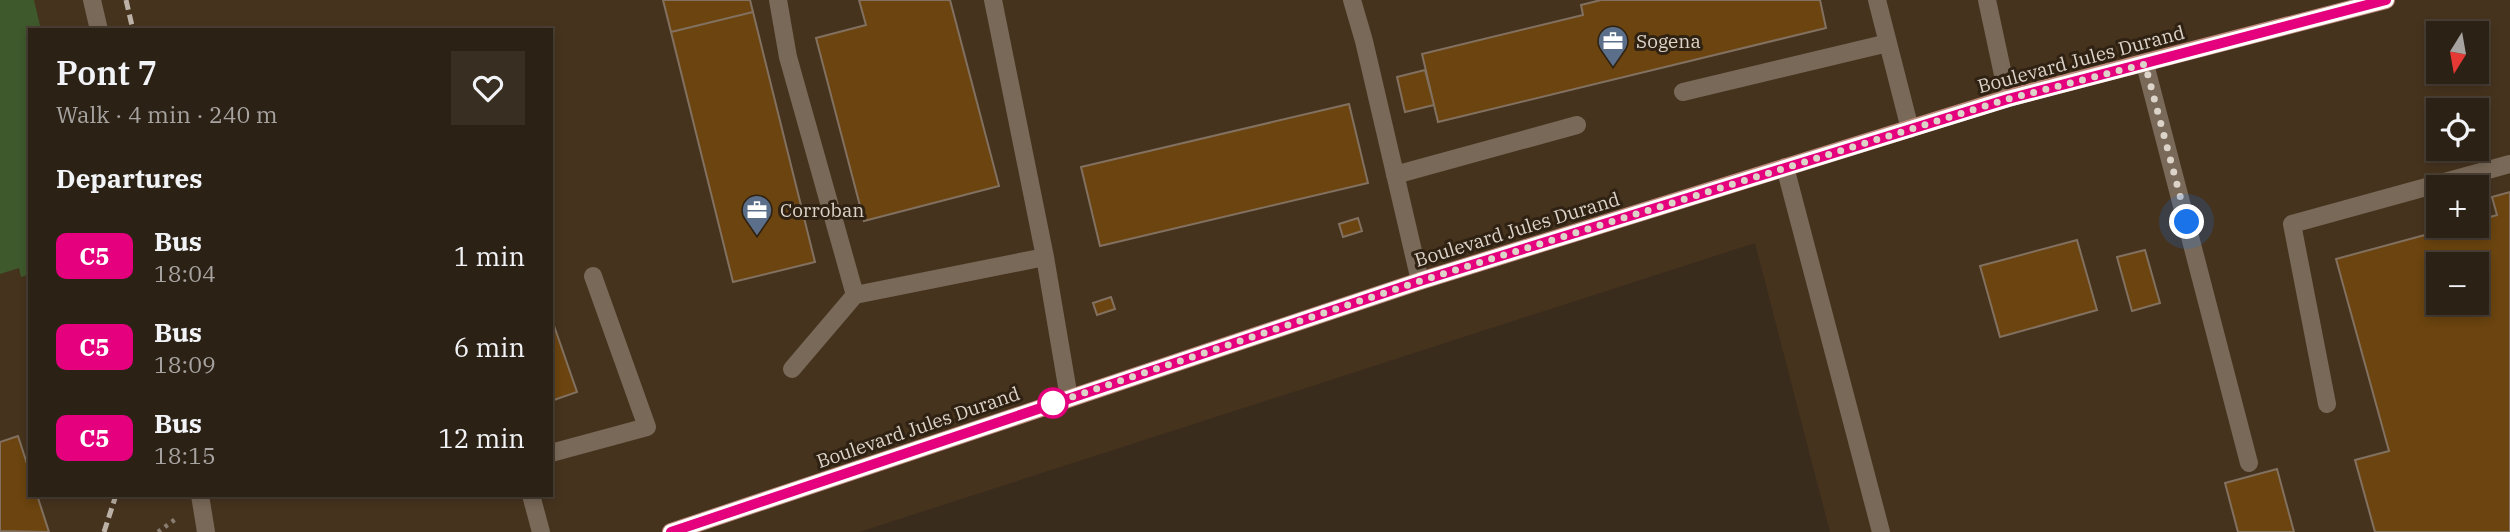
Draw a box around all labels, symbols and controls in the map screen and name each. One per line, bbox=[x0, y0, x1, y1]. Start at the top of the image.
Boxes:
street label: Boulevard Jules Durand bbox=[1975, 20, 2187, 98]
north arrow bbox=[2426, 21, 2488, 84]
map controls bbox=[2426, 21, 2489, 315]
office icon: Sogena bbox=[1596, 24, 1630, 68]
place label: Sogena bbox=[1636, 29, 1701, 53]
text: Pont 7 bbox=[56, 51, 157, 94]
button: heart bbox=[451, 51, 525, 125]
button: locate bbox=[2426, 98, 2489, 161]
text: Walk · 4 min · 240 m bbox=[56, 99, 278, 129]
text: Departures bbox=[56, 161, 202, 195]
button: + bbox=[2426, 175, 2489, 238]
street label: Boulevard Jules Durand bbox=[1411, 186, 1623, 272]
office icon: Corroban bbox=[740, 193, 774, 237]
place label: Corroban bbox=[780, 198, 864, 222]
your location bbox=[2169, 204, 2204, 239]
text: Bus bbox=[154, 224, 202, 258]
text: 1 min bbox=[454, 239, 525, 273]
text: C5 bbox=[79, 240, 110, 272]
button: − bbox=[2426, 252, 2489, 315]
text: 18:04 bbox=[154, 258, 216, 288]
text: Bus bbox=[154, 315, 202, 349]
text: 6 min bbox=[454, 330, 525, 364]
text: C5 bbox=[79, 331, 110, 363]
text: 18:09 bbox=[154, 349, 216, 379]
street label: Boulevard Jules Durand bbox=[813, 381, 1023, 473]
unlabelled marker bbox=[1038, 388, 1068, 418]
text: Bus bbox=[154, 406, 202, 440]
text: 12 min bbox=[438, 421, 525, 455]
text: C5 bbox=[79, 422, 110, 454]
text: 18:15 bbox=[154, 440, 216, 470]

